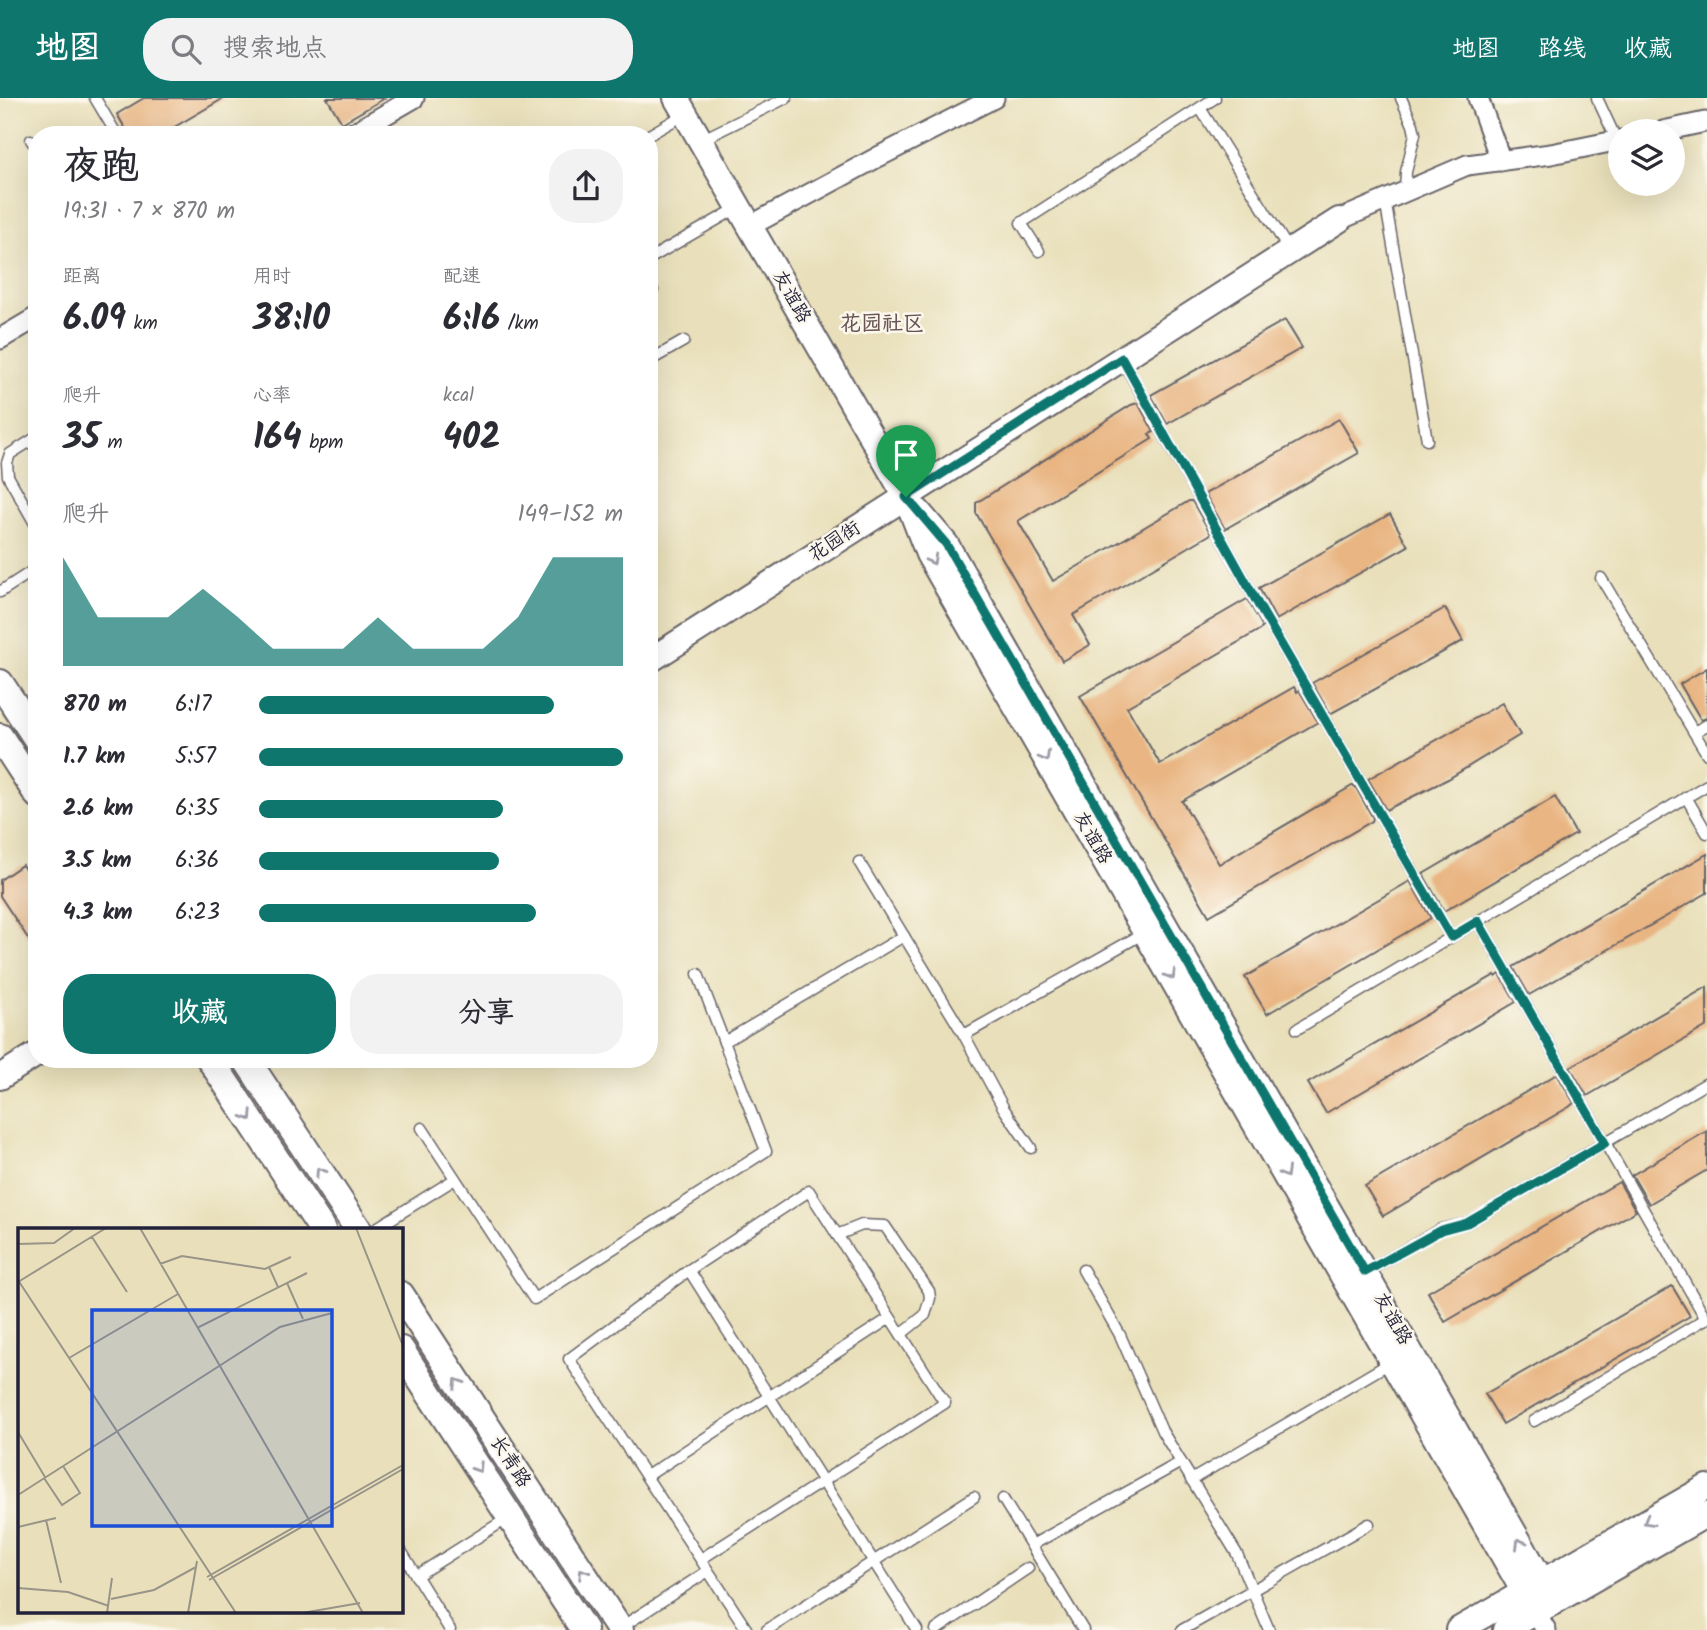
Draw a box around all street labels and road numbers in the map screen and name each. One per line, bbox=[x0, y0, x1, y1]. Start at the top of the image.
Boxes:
street label: 友谊路 bbox=[764, 265, 818, 329]
street label: 花园街 bbox=[803, 514, 867, 570]
street label: 友谊路 bbox=[1065, 806, 1119, 870]
street label: 友谊路 bbox=[1365, 1287, 1419, 1351]
street label: 长青路 bbox=[482, 1430, 538, 1494]

